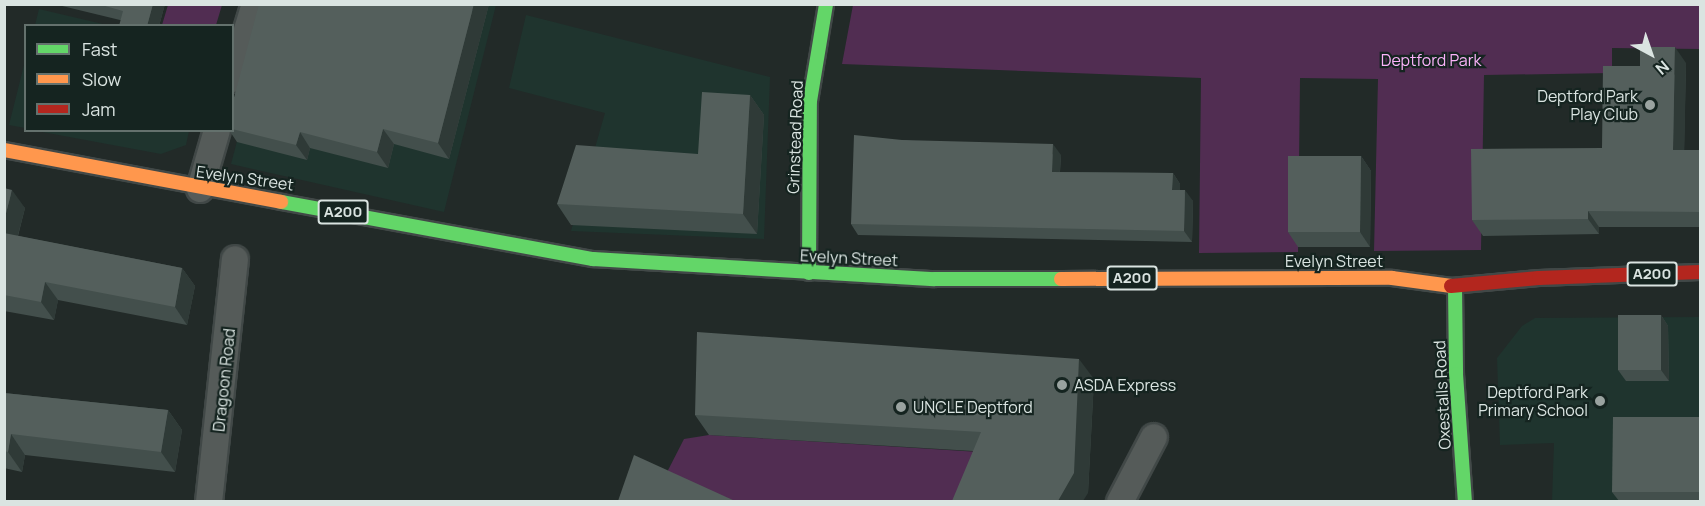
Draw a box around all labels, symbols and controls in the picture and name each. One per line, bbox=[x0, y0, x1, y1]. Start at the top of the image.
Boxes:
legend bbox=[24, 24, 234, 132]
north arrow bbox=[1621, 24, 1681, 84]
text: Fast bbox=[82, 37, 117, 61]
park label: Deptford Park bbox=[1381, 50, 1481, 70]
text: N bbox=[1651, 56, 1674, 80]
text: Slow bbox=[82, 67, 121, 91]
street label: Grinstead Road bbox=[783, 80, 807, 194]
place label: Deptford Park Play Club bbox=[1537, 86, 1638, 124]
text: Jam bbox=[82, 97, 116, 121]
marker: Deptford Park Play Club bbox=[1643, 98, 1657, 112]
street label: Evelyn Street bbox=[195, 162, 295, 194]
road number: A200 bbox=[318, 200, 368, 224]
street label: Evelyn Street bbox=[799, 246, 899, 270]
street label: Evelyn Street bbox=[1285, 251, 1383, 271]
road number: A200 bbox=[1626, 262, 1678, 286]
road number: A200 bbox=[1106, 266, 1158, 290]
street label: Dragoon Road bbox=[209, 327, 239, 433]
street label: Oxestalls Road bbox=[1430, 340, 1454, 450]
place label: ASDA Express bbox=[1074, 375, 1176, 395]
marker: ASDA Express bbox=[1055, 378, 1069, 392]
place label: Deptford Park Primary School bbox=[1478, 382, 1588, 420]
marker: Deptford Park Primary School bbox=[1593, 394, 1607, 408]
place label: UNCLE Deptford bbox=[913, 397, 1033, 417]
marker: UNCLE Deptford bbox=[894, 400, 908, 414]

